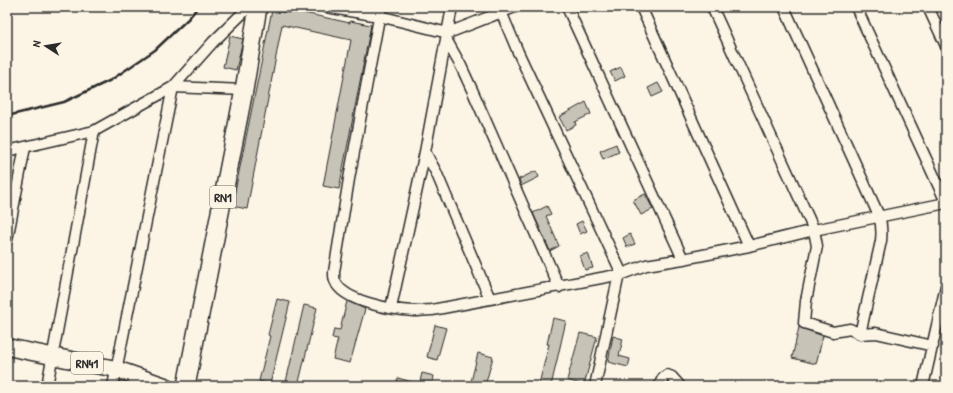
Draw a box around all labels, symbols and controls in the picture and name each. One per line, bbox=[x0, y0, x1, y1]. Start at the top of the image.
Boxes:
north arrow bbox=[26, 26, 66, 66]
text: N bbox=[29, 39, 44, 48]
road number: RN1 bbox=[210, 186, 236, 208]
road number: RN41 bbox=[71, 352, 103, 374]

